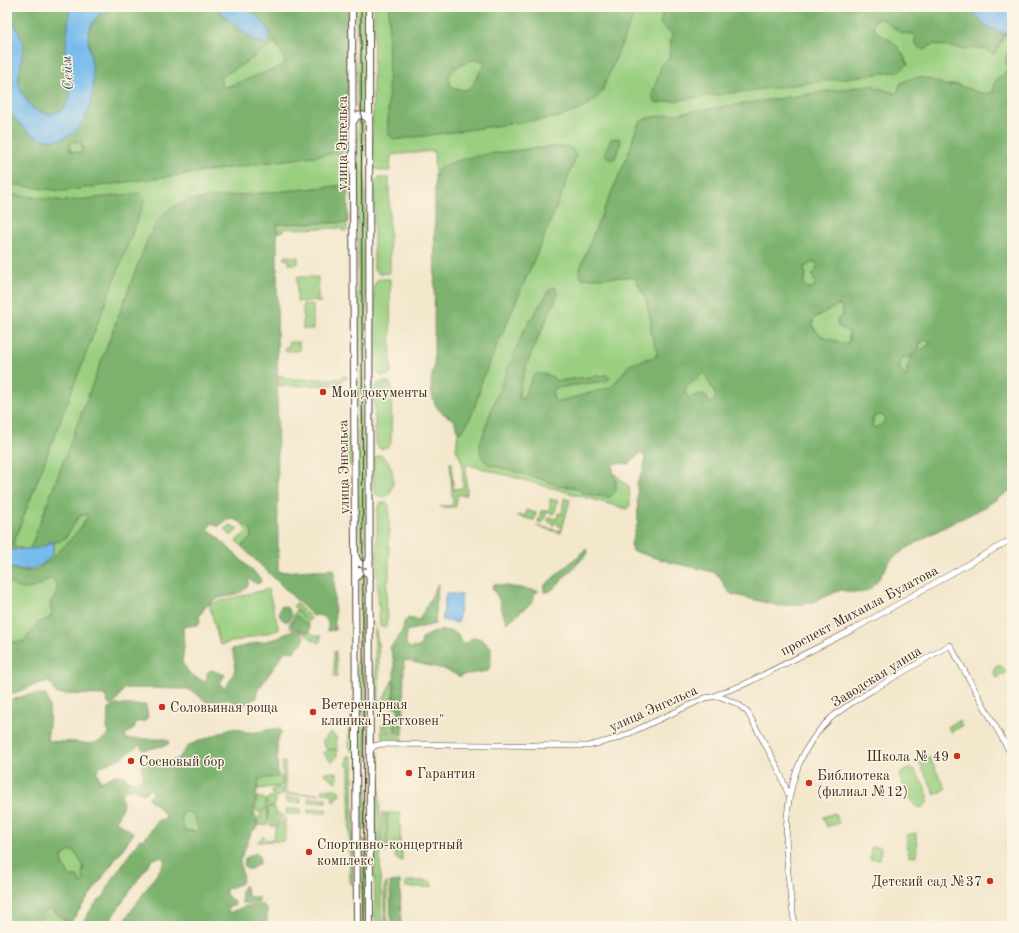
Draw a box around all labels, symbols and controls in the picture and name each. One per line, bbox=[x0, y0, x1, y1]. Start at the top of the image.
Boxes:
water label: Сейм bbox=[60, 55, 77, 91]
street label: улица Энгельса bbox=[336, 96, 350, 190]
place label: Мои документы bbox=[331, 386, 427, 400]
marker: Мои документы bbox=[318, 387, 328, 397]
street label: улица Энгельса bbox=[336, 419, 352, 514]
street label: проспект Михаила Булатова bbox=[778, 563, 941, 658]
street label: Заводская улица bbox=[829, 644, 924, 710]
street label: улица Энгельса bbox=[607, 683, 700, 735]
place label: Ветеренарная клиника "Бетховен" bbox=[321, 698, 444, 728]
place label: Соловьиная роща bbox=[170, 701, 278, 715]
marker: Соловьиная роща bbox=[157, 702, 167, 712]
marker: Ветеренарная клиника "Бетховен" bbox=[308, 707, 318, 717]
place label: Школа № 49 bbox=[867, 750, 949, 764]
marker: Школа № 49 bbox=[952, 751, 962, 761]
place label: Сосновый бор bbox=[139, 755, 225, 769]
marker: Сосновый бор bbox=[126, 756, 136, 766]
place label: Гарантия bbox=[417, 767, 476, 781]
marker: Гарантия bbox=[404, 768, 414, 778]
place label: Библиотека (филиал №12) bbox=[817, 769, 908, 800]
marker: Библиотека (филиал №12) bbox=[804, 778, 814, 788]
place label: Спортивно-концертный комплекс bbox=[317, 838, 463, 868]
marker: Спортивно-концертный комплекс bbox=[304, 847, 314, 857]
place label: Детский сад №37 bbox=[871, 875, 982, 889]
marker: Детский сад №37 bbox=[985, 876, 995, 886]

